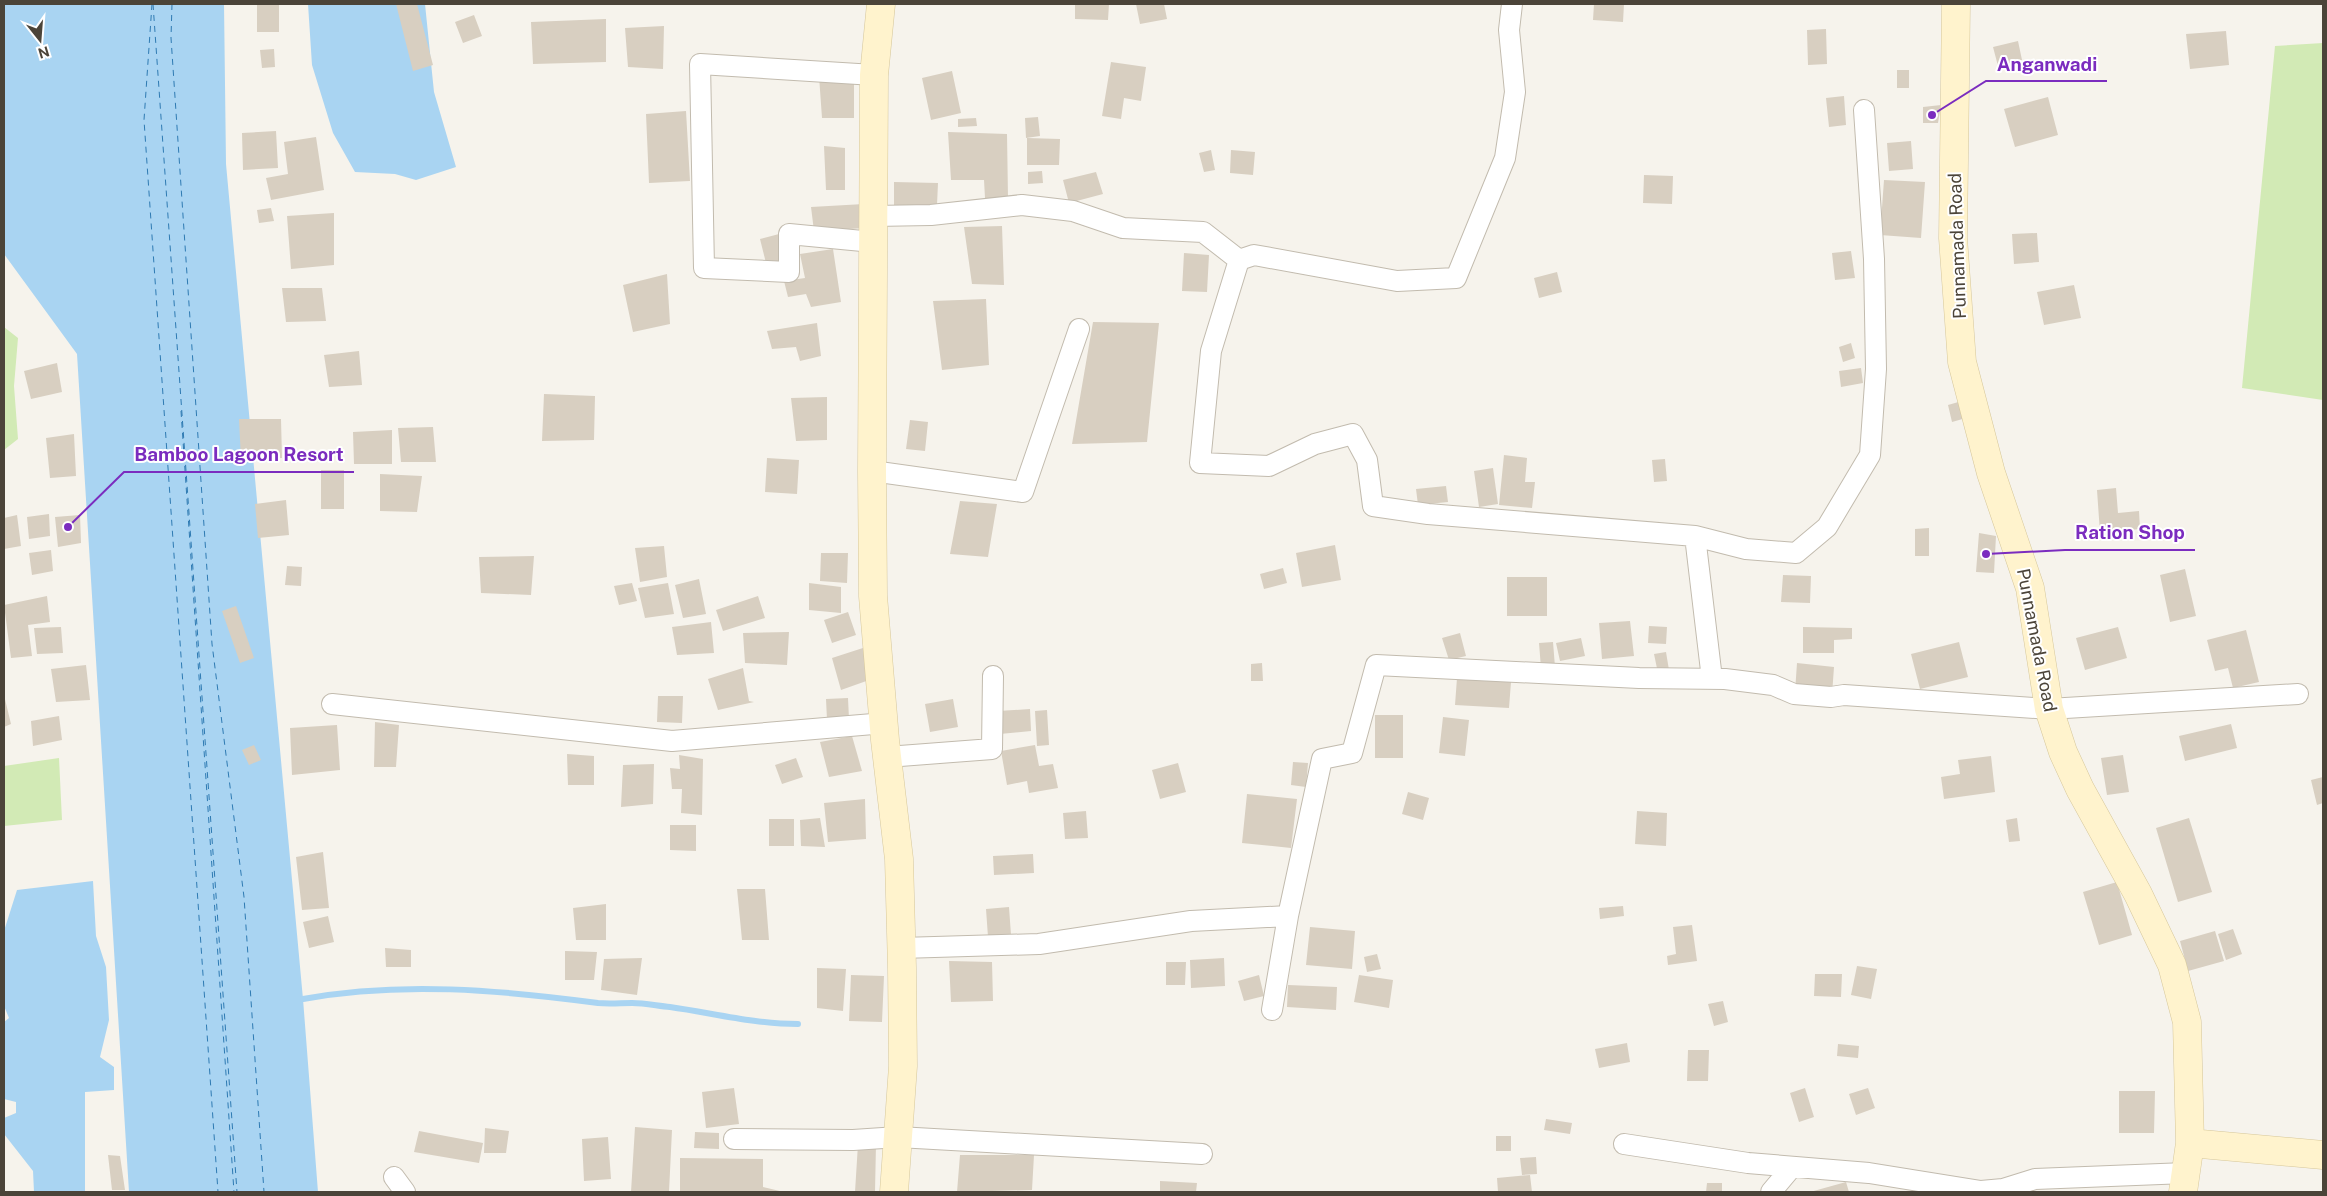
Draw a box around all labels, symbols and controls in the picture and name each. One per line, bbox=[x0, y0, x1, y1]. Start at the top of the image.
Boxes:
north arrow bbox=[15, 15, 65, 65]
text: N bbox=[36, 43, 51, 62]
callout: Anganwadi bbox=[1986, 47, 2107, 81]
text: Anganwadi bbox=[1997, 53, 2097, 75]
street label: Punnamada Road bbox=[1944, 173, 1970, 319]
callout: Bamboo Lagoon Resort bbox=[124, 438, 354, 472]
text: Bamboo Lagoon Resort bbox=[134, 443, 344, 465]
callout: Ration Shop bbox=[2065, 516, 2195, 550]
text: Ration Shop bbox=[2075, 521, 2185, 543]
street label: Punnamada Road bbox=[2013, 566, 2061, 714]

